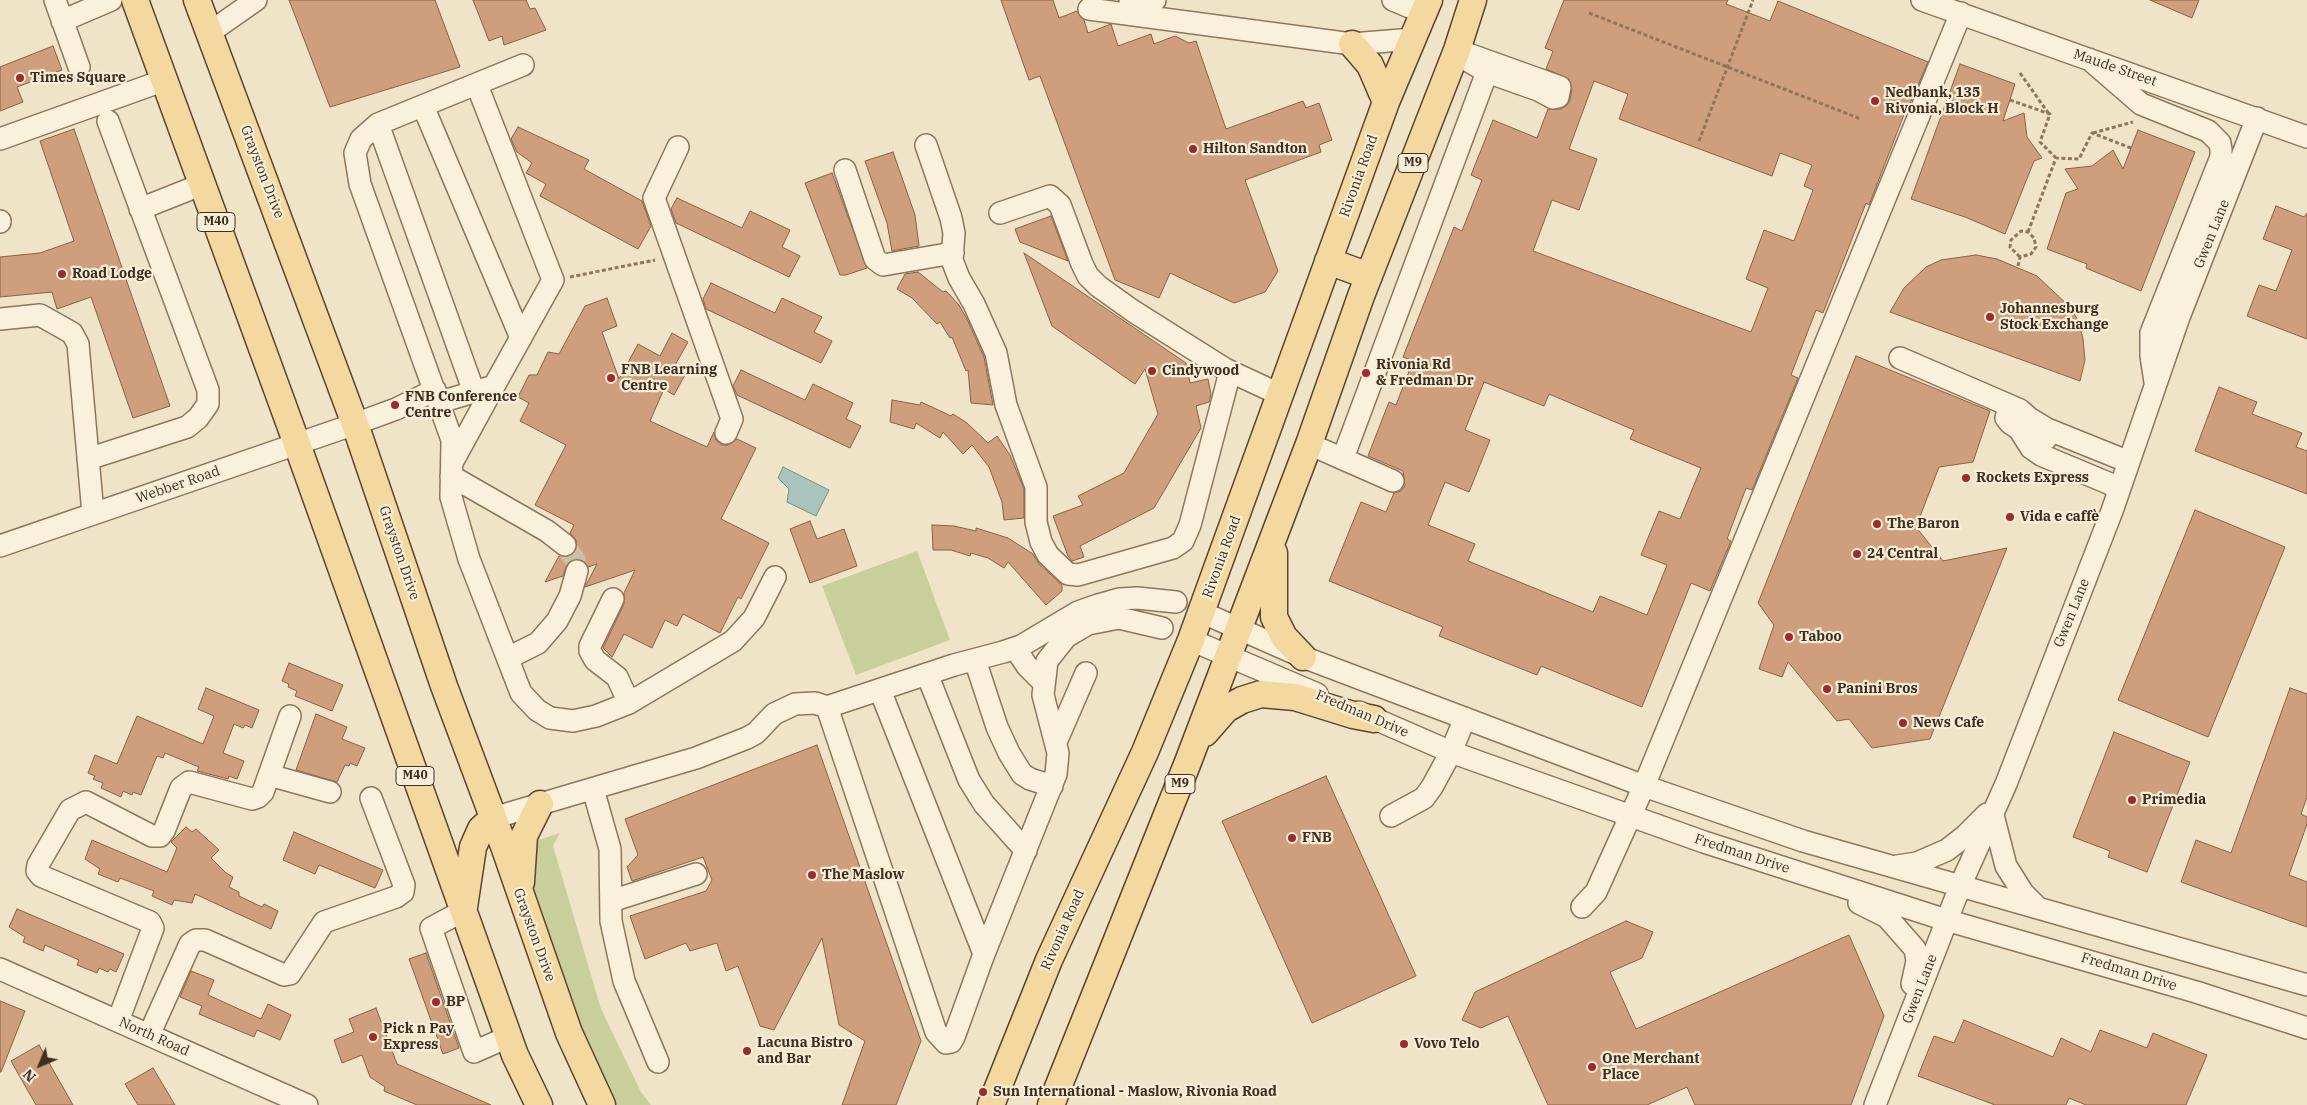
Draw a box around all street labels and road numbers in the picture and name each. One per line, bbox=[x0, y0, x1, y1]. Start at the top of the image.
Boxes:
street label: Maude Street bbox=[2071, 46, 2159, 90]
street label: Grayston Drive bbox=[237, 123, 287, 221]
street label: Rivonia Road bbox=[1336, 132, 1382, 220]
road number: M9 bbox=[1398, 154, 1428, 172]
street label: Gwen Lane bbox=[2191, 197, 2233, 271]
road number: M40 bbox=[197, 212, 235, 232]
street label: Webber Road bbox=[134, 463, 222, 507]
street label: Grayston Drive bbox=[375, 504, 423, 602]
street label: Rivonia Road bbox=[1199, 513, 1245, 601]
street label: Gwen Lane bbox=[2051, 576, 2093, 650]
street label: Fredman Drive bbox=[1313, 687, 1411, 741]
road number: M40 bbox=[396, 766, 434, 786]
road number: M9 bbox=[1165, 774, 1195, 794]
street label: Fredman Drive bbox=[1692, 831, 1792, 877]
street label: Grayston Drive bbox=[509, 886, 559, 984]
street label: Rivonia Road bbox=[1038, 887, 1088, 973]
street label: Fredman Drive bbox=[2079, 949, 2179, 995]
street label: Gwen Lane bbox=[1899, 952, 1941, 1026]
street label: North Road bbox=[116, 1014, 192, 1060]

